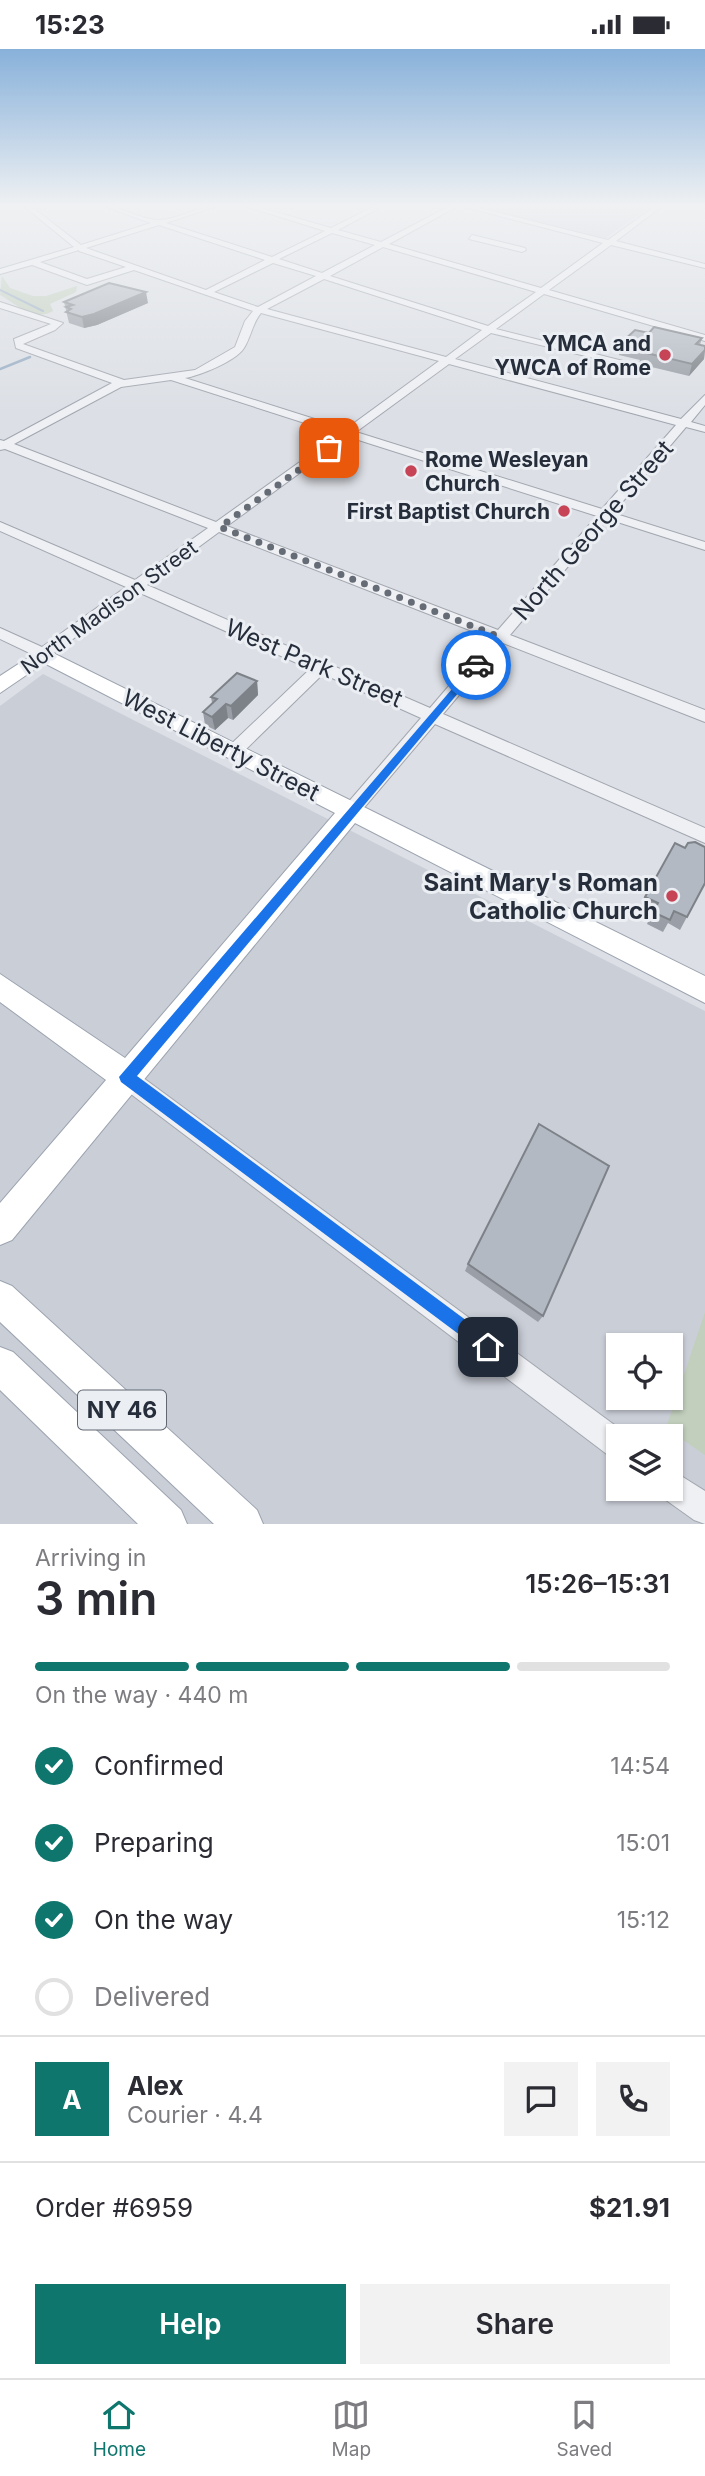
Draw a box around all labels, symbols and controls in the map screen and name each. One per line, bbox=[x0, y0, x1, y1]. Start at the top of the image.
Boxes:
text: 15:23 bbox=[35, 9, 105, 40]
place label: YMCA and YWCA of Rome bbox=[494, 331, 651, 380]
marker: YMCA and YWCA of Rome bbox=[657, 347, 673, 363]
pin bbox=[299, 418, 359, 478]
icon: bag bbox=[310, 429, 348, 467]
street label: North George Street bbox=[507, 434, 679, 626]
place label: Rome Wesleyan Church bbox=[425, 447, 589, 496]
marker: Rome Wesleyan Church bbox=[403, 463, 419, 479]
place label: First Baptist Church bbox=[347, 499, 550, 524]
marker: First Baptist Church bbox=[556, 503, 572, 519]
street label: North Madison Street bbox=[16, 535, 202, 679]
street label: West Park Street bbox=[221, 613, 407, 713]
courier bbox=[441, 630, 511, 700]
icon: car bbox=[457, 646, 495, 684]
street label: West Liberty Street bbox=[118, 683, 325, 807]
place label: Saint Mary's Roman Catholic Church bbox=[424, 868, 658, 925]
marker: Saint Mary's Roman Catholic Church bbox=[664, 888, 680, 904]
pin bbox=[458, 1317, 518, 1377]
icon: home bbox=[469, 1328, 507, 1366]
map controls bbox=[606, 1333, 683, 1501]
button: locate bbox=[606, 1333, 683, 1410]
road number: NY 46 bbox=[78, 1391, 166, 1429]
button: layers bbox=[606, 1424, 683, 1501]
text: Arriving in bbox=[35, 1544, 146, 1572]
text: 15:26–15:31 bbox=[525, 1568, 670, 1599]
text: 3 min bbox=[35, 1570, 157, 1626]
text: On the way · 440 m bbox=[35, 1681, 248, 1709]
icon: check bbox=[35, 1747, 73, 1785]
text: Confirmed bbox=[94, 1750, 224, 1781]
text: 14:54 bbox=[610, 1752, 670, 1780]
icon: check bbox=[35, 1824, 73, 1862]
text: Preparing bbox=[94, 1827, 214, 1858]
text: 15:01 bbox=[616, 1829, 670, 1857]
icon: check bbox=[35, 1901, 73, 1939]
text: On the way bbox=[94, 1904, 233, 1935]
text: 15:12 bbox=[617, 1906, 670, 1934]
text: Delivered bbox=[94, 1981, 210, 2012]
button: chat bbox=[504, 2062, 578, 2136]
button: phone bbox=[596, 2062, 670, 2136]
text: Alex bbox=[127, 2070, 184, 2101]
text: A bbox=[62, 2084, 82, 2115]
text: Courier · 4.4 bbox=[127, 2101, 263, 2129]
text: Order #6959 bbox=[35, 2192, 193, 2223]
text: $21.91 bbox=[589, 2192, 670, 2223]
button: Help bbox=[35, 2284, 346, 2364]
button: Share bbox=[360, 2284, 670, 2364]
tab: Home bbox=[93, 2396, 146, 2461]
tab: Map bbox=[332, 2396, 371, 2461]
tab: Saved bbox=[557, 2396, 612, 2461]

